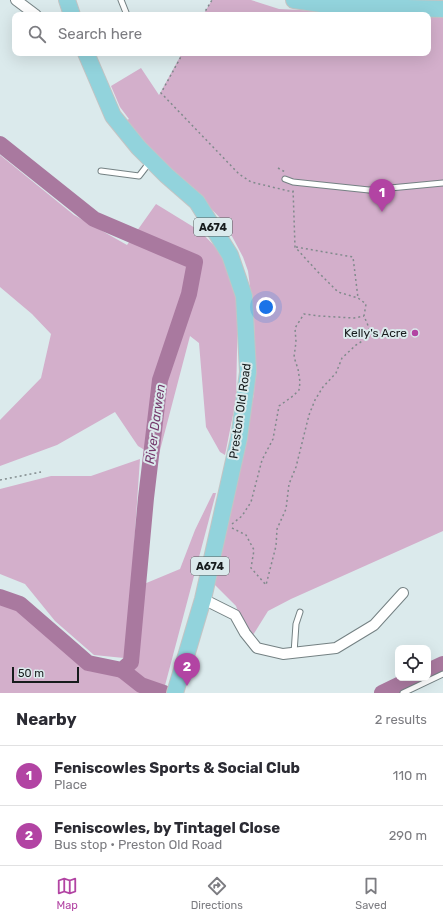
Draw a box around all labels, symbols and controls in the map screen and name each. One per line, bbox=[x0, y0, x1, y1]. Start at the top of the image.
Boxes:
search box bbox=[12, 12, 431, 56]
icon: search bbox=[26, 23, 48, 45]
text: Search here bbox=[58, 25, 142, 43]
pin: 1 bbox=[369, 179, 395, 212]
road number: A674 bbox=[194, 218, 232, 236]
your location bbox=[256, 297, 276, 317]
place label: Kelly's Acre bbox=[344, 326, 407, 340]
marker: Kelly's Acre bbox=[410, 328, 420, 338]
street label: Preston Old Road bbox=[226, 362, 254, 460]
water label: River Darwen bbox=[142, 383, 168, 465]
road number: A674 bbox=[191, 557, 229, 575]
map controls bbox=[395, 645, 431, 681]
button: locate bbox=[395, 645, 431, 681]
pin: 2 bbox=[174, 653, 200, 686]
scale bar bbox=[12, 665, 79, 684]
text: 50 m bbox=[18, 667, 44, 680]
text: Nearby bbox=[16, 709, 77, 729]
text: 2 results bbox=[375, 712, 427, 727]
text: Feniscowles Sports & Social Club bbox=[54, 759, 300, 777]
text: 1 bbox=[26, 768, 32, 783]
text: 110 m bbox=[393, 768, 427, 783]
text: Place bbox=[54, 777, 87, 792]
text: Feniscowles, by Tintagel Close bbox=[54, 819, 280, 837]
text: 2 bbox=[25, 828, 33, 843]
text: 290 m bbox=[389, 828, 427, 843]
text: Bus stop · Preston Old Road bbox=[54, 837, 222, 852]
tab: Map bbox=[56, 875, 78, 912]
tab: Directions bbox=[191, 875, 243, 912]
tab: Saved bbox=[355, 875, 387, 912]

